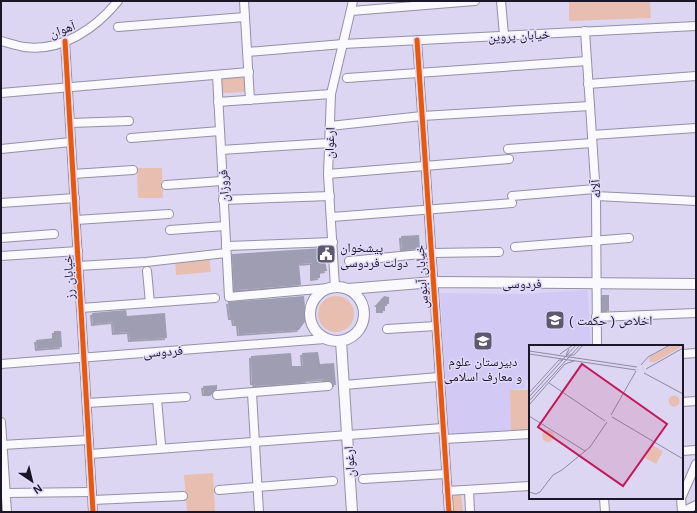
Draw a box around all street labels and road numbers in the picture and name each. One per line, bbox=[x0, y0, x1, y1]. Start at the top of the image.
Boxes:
street label: آهوان bbox=[47, 18, 78, 42]
street label: خیابان پروین bbox=[488, 26, 551, 46]
street label: ارغوان bbox=[321, 127, 339, 159]
street label: فروزان bbox=[215, 169, 233, 203]
street label: آلاله bbox=[587, 179, 603, 199]
street label: خیابان آبنوس bbox=[412, 244, 432, 309]
street label: خیابان رز bbox=[60, 254, 78, 301]
street label: فردوسی bbox=[502, 276, 542, 292]
street label: فردوسی bbox=[143, 343, 183, 361]
street label: ارغوان bbox=[341, 446, 359, 478]

